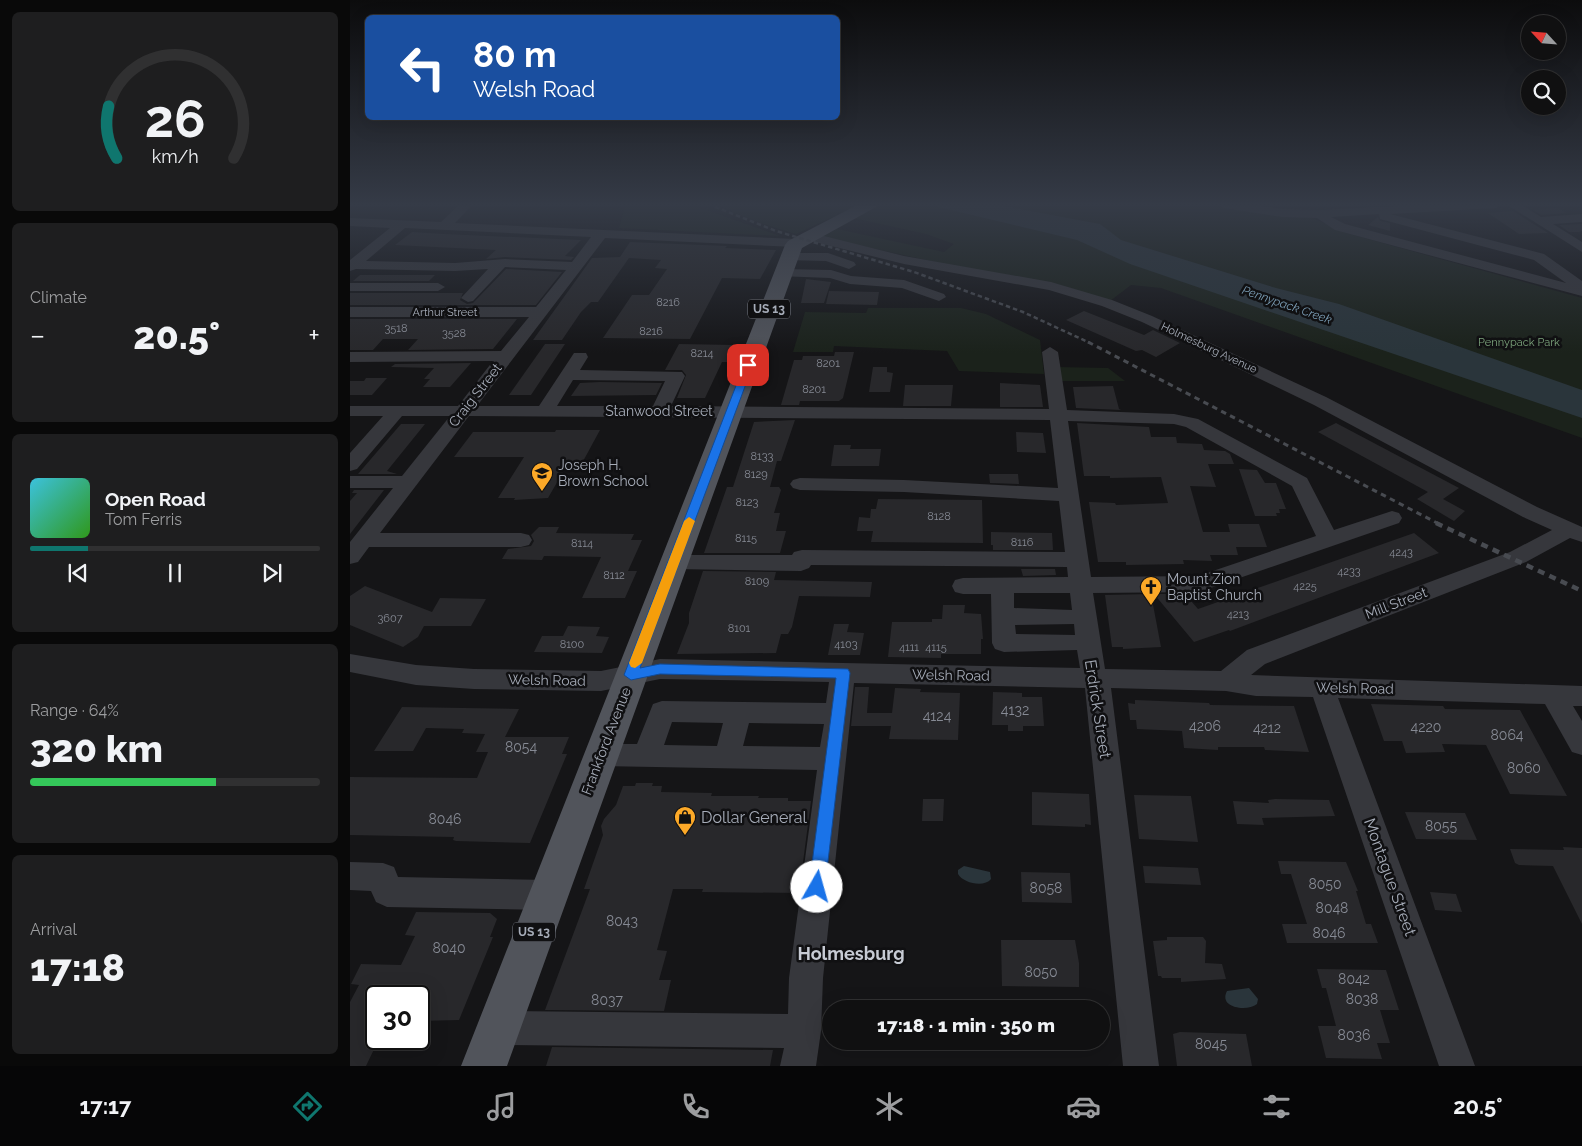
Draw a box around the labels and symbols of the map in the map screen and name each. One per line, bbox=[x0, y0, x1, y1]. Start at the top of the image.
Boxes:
north arrow bbox=[1521, 15, 1566, 60]
water label: Pennypack Creek bbox=[1240, 283, 1334, 327]
house number: 8216 bbox=[656, 296, 680, 309]
road number: US 13 bbox=[748, 300, 790, 318]
street label: Arthur Street bbox=[413, 306, 478, 319]
street label: Holmesburg Avenue bbox=[1159, 320, 1260, 376]
house number: 3518 bbox=[384, 322, 408, 335]
house number: 8216 bbox=[639, 325, 663, 338]
house number: 3528 bbox=[442, 327, 466, 340]
park label: Pennypack Park bbox=[1478, 336, 1560, 349]
pin bbox=[727, 344, 769, 386]
house number: 8214 bbox=[691, 347, 713, 360]
house number: 8201 bbox=[816, 357, 840, 370]
street label: Craig Street bbox=[445, 360, 505, 430]
house number: 8201 bbox=[802, 383, 826, 396]
street label: Stanwood Street bbox=[605, 403, 713, 419]
house number: 8133 bbox=[751, 450, 774, 463]
place label: Joseph H. Brown School bbox=[558, 457, 648, 489]
school or university icon: Joseph H. Brown School bbox=[530, 461, 554, 492]
house number: 8129 bbox=[744, 468, 768, 481]
house number: 8123 bbox=[736, 496, 759, 509]
house number: 8128 bbox=[927, 510, 951, 523]
house number: 8115 bbox=[735, 532, 757, 545]
house number: 8116 bbox=[1011, 536, 1034, 549]
house number: 8114 bbox=[571, 537, 593, 550]
house number: 4243 bbox=[1389, 546, 1413, 559]
house number: 4233 bbox=[1337, 565, 1361, 578]
house number: 8112 bbox=[603, 569, 625, 582]
place label: Mount Zion Baptist Church bbox=[1167, 571, 1262, 603]
house number: 8109 bbox=[745, 575, 769, 588]
church icon: Mount Zion Baptist Church bbox=[1139, 575, 1163, 606]
house number: 4225 bbox=[1293, 580, 1317, 593]
street label: Mill Street bbox=[1363, 584, 1429, 622]
house number: 4213 bbox=[1227, 608, 1249, 621]
house number: 3607 bbox=[377, 612, 403, 625]
house number: 8101 bbox=[728, 622, 751, 635]
house number: 8100 bbox=[560, 638, 585, 651]
house number: 4103 bbox=[834, 638, 858, 651]
house number: 4111 bbox=[899, 641, 919, 654]
house number: 4115 bbox=[925, 641, 947, 654]
street label: Erdrick Street bbox=[1081, 658, 1115, 760]
street label: Welsh Road bbox=[912, 666, 990, 684]
street label: Welsh Road bbox=[508, 671, 586, 689]
street label: Welsh Road bbox=[1316, 679, 1394, 697]
street label: Frankford Avenue bbox=[578, 685, 634, 797]
house number: 4132 bbox=[1001, 702, 1029, 718]
house number: 4124 bbox=[923, 708, 952, 724]
house number: 4206 bbox=[1189, 718, 1221, 734]
house number: 4220 bbox=[1411, 719, 1441, 735]
house number: 4212 bbox=[1253, 720, 1281, 736]
house number: 8064 bbox=[1491, 727, 1524, 743]
house number: 8054 bbox=[505, 739, 537, 755]
house number: 8060 bbox=[1507, 760, 1541, 776]
shop icon: Dollar General bbox=[673, 805, 697, 836]
place label: Dollar General bbox=[701, 808, 808, 827]
house number: 8046 bbox=[429, 811, 461, 827]
street label: Montague Street bbox=[1360, 816, 1420, 939]
house number: 8055 bbox=[1425, 818, 1457, 834]
position arrow bbox=[790, 860, 842, 912]
house number: 8050 bbox=[1308, 876, 1342, 892]
house number: 8058 bbox=[1030, 880, 1062, 896]
house number: 8048 bbox=[1316, 900, 1348, 916]
house number: 8043 bbox=[606, 913, 638, 929]
road number: US 13 bbox=[513, 922, 555, 942]
house number: 8046 bbox=[1313, 925, 1345, 941]
house number: 8040 bbox=[432, 940, 466, 956]
district label: Holmesburg bbox=[797, 943, 905, 964]
house number: 8050 bbox=[1024, 964, 1058, 980]
house number: 8042 bbox=[1338, 971, 1370, 987]
speed limit sign: 30 bbox=[365, 985, 430, 1050]
house number: 8038 bbox=[1346, 991, 1378, 1007]
house number: 8037 bbox=[591, 992, 623, 1008]
house number: 8036 bbox=[1338, 1027, 1370, 1043]
house number: 8045 bbox=[1195, 1036, 1227, 1052]

